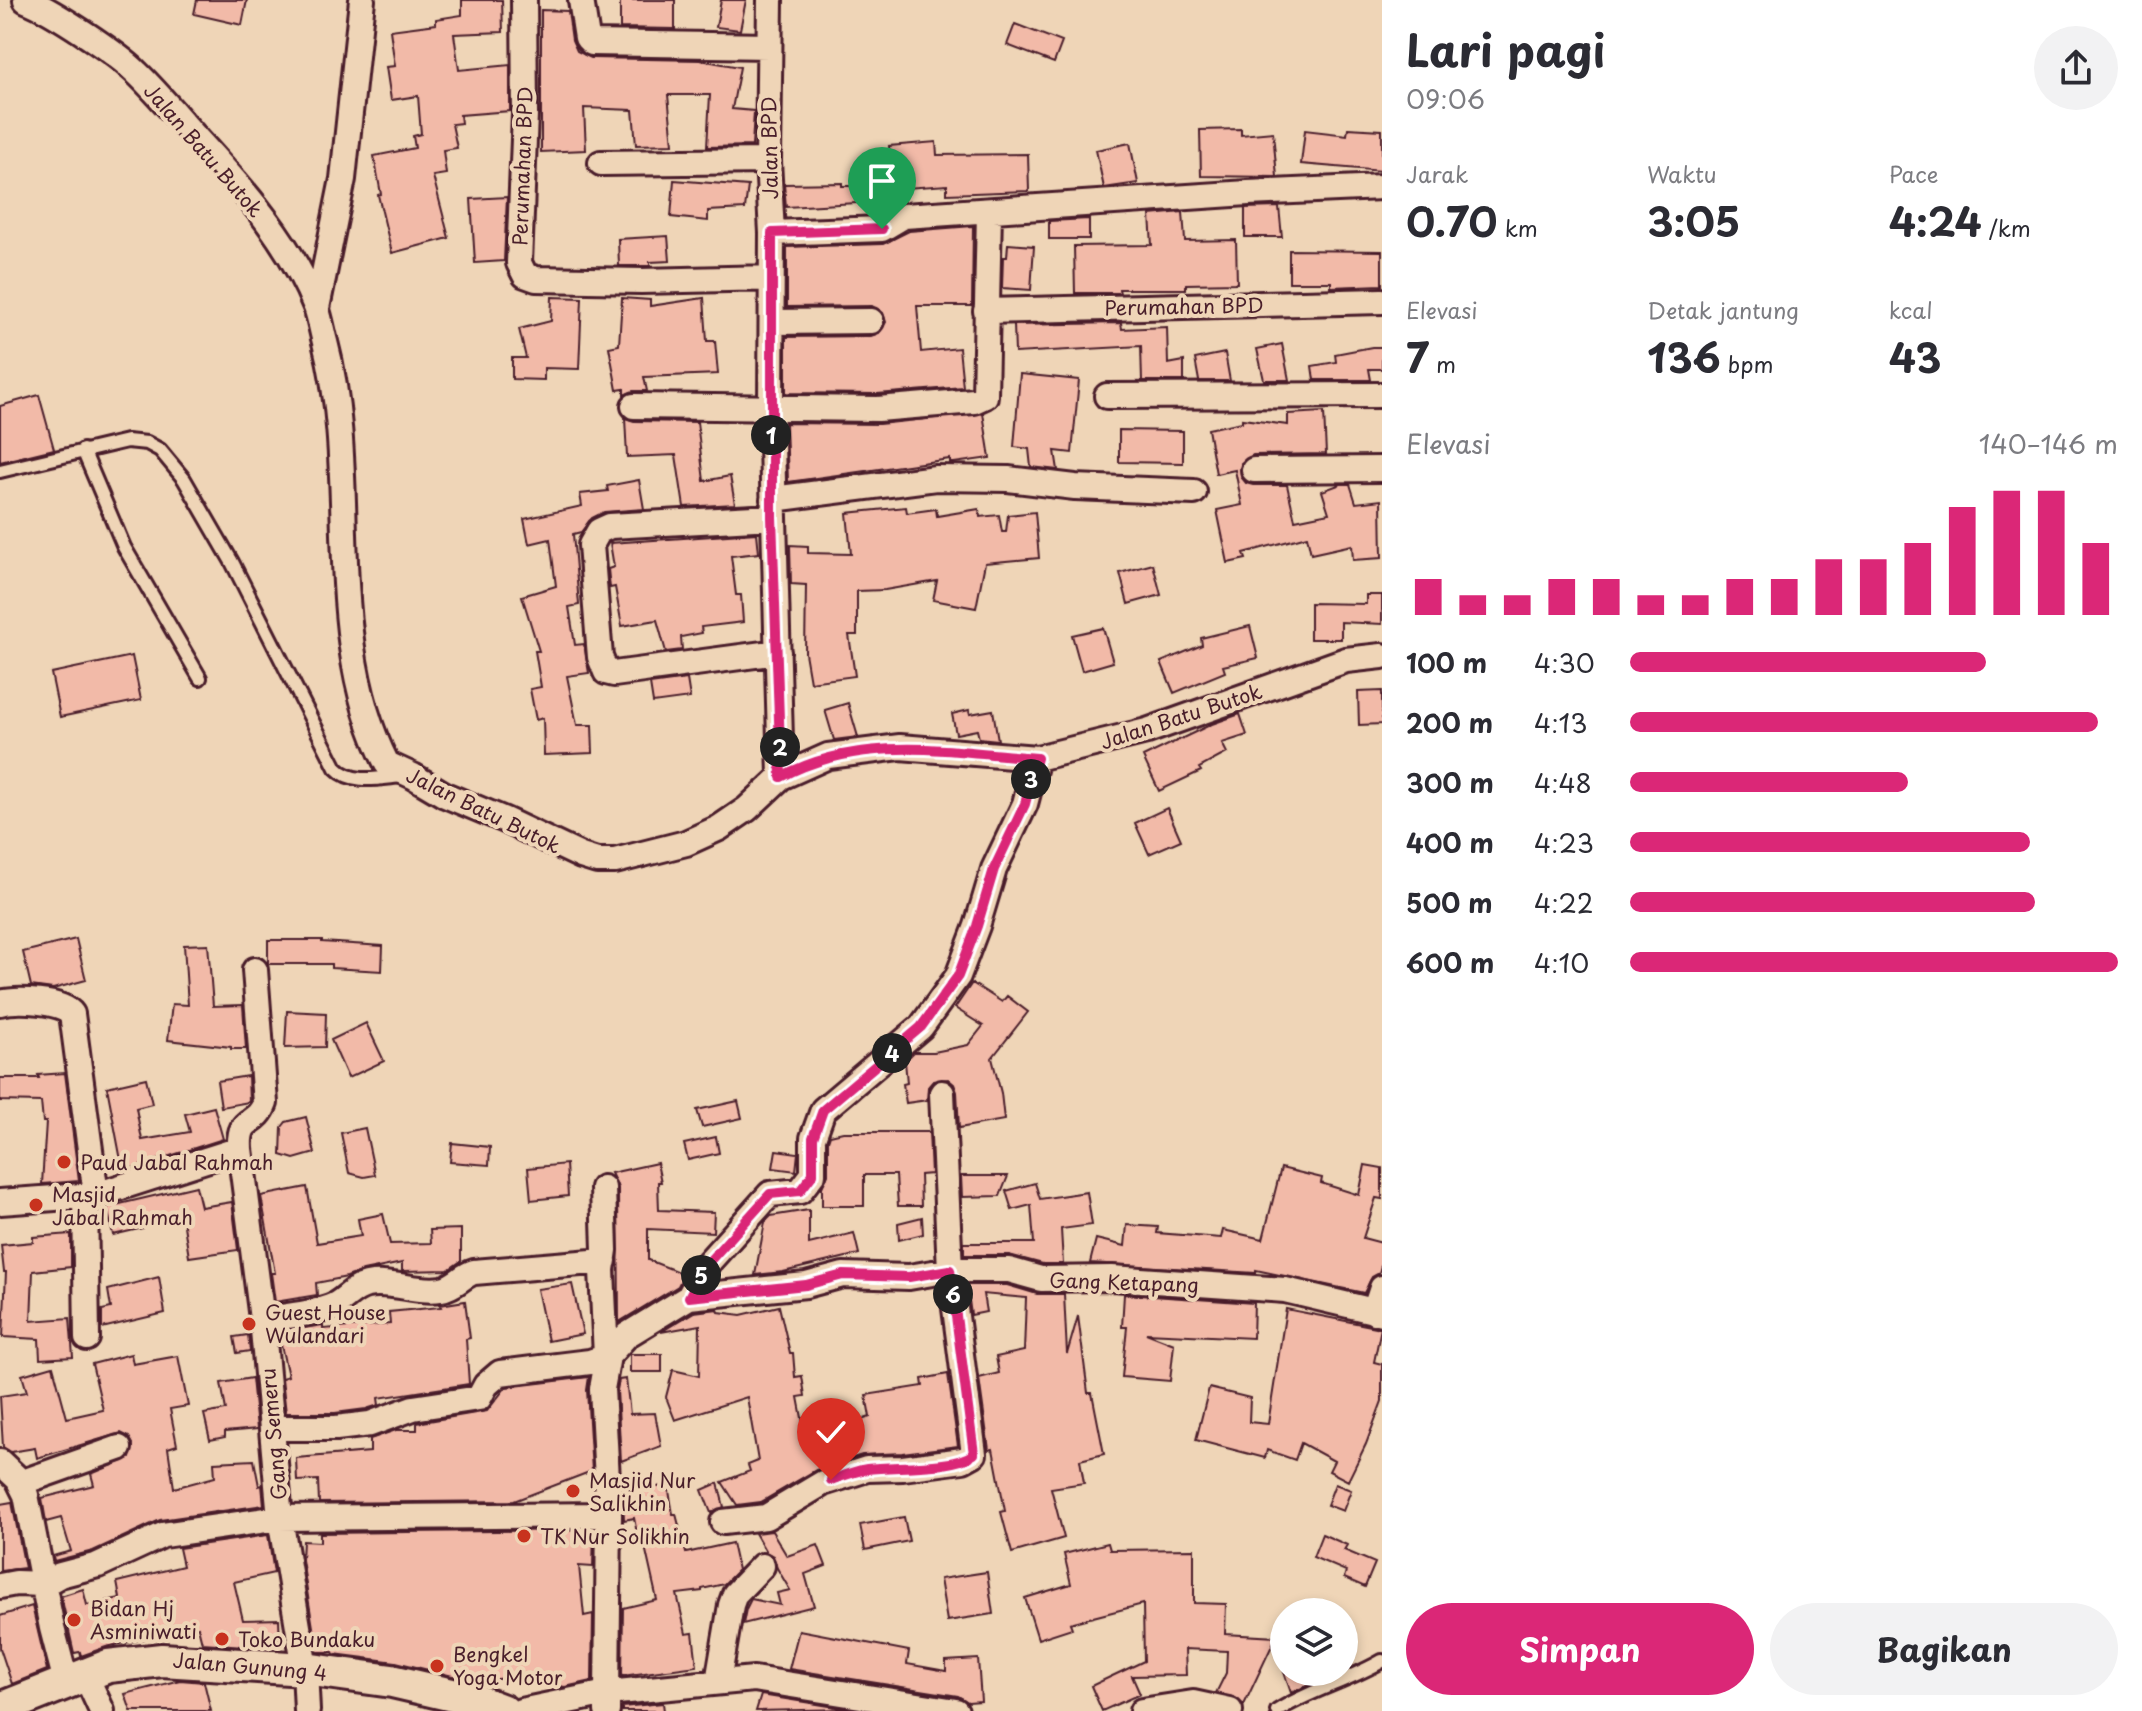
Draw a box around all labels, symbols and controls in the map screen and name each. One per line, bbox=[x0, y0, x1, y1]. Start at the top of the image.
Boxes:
text: Lari pagi bbox=[1406, 16, 1606, 82]
button: share bbox=[2034, 26, 2118, 110]
street label: Jalan Batu Butok bbox=[137, 76, 271, 224]
text: 09:06 bbox=[1406, 79, 1485, 118]
street label: Perumahan BPD bbox=[504, 86, 540, 246]
street label: Jalan BPD bbox=[753, 96, 785, 200]
pin bbox=[848, 147, 916, 229]
text: Jarak bbox=[1406, 157, 1468, 190]
text: Waktu bbox=[1647, 157, 1717, 190]
text: Pace bbox=[1889, 157, 1938, 190]
icon: arrive bbox=[860, 159, 904, 203]
text: 0.70 bbox=[1406, 190, 1497, 251]
text: 3:05 bbox=[1647, 190, 1740, 251]
text: 4:24 bbox=[1889, 190, 1982, 251]
text: km bbox=[1497, 211, 1538, 244]
text: /km bbox=[1982, 211, 2031, 244]
street label: Perumahan BPD bbox=[1104, 290, 1264, 322]
text: Elevasi bbox=[1406, 293, 1478, 326]
text: Detak jantung bbox=[1647, 293, 1799, 326]
text: kcal bbox=[1889, 293, 1933, 326]
text: 7 bbox=[1406, 326, 1429, 387]
text: 136 bbox=[1647, 326, 1721, 387]
text: 43 bbox=[1889, 326, 1941, 387]
text: m bbox=[1429, 347, 1456, 380]
text: bpm bbox=[1721, 347, 1774, 380]
pin: 1 bbox=[751, 415, 791, 455]
text: 1 bbox=[766, 418, 776, 451]
text: Elevasi bbox=[1406, 424, 1491, 463]
text: 140–146 m bbox=[1979, 424, 2118, 463]
text: 100 m bbox=[1406, 643, 1487, 682]
text: 4:30 bbox=[1534, 643, 1595, 682]
street label: Jalan Batu Butok bbox=[1096, 676, 1266, 756]
text: 200 m bbox=[1406, 703, 1493, 742]
text: 4:13 bbox=[1534, 703, 1588, 742]
pin: 2 bbox=[760, 727, 800, 767]
text: 2 bbox=[772, 730, 788, 763]
street label: Jalan Batu Butok bbox=[402, 759, 567, 861]
pin: 3 bbox=[1011, 759, 1051, 799]
text: 3 bbox=[1024, 762, 1038, 795]
text: 300 m bbox=[1406, 763, 1494, 802]
text: 4:48 bbox=[1534, 763, 1592, 802]
text: 400 m bbox=[1406, 823, 1494, 862]
text: 4:23 bbox=[1534, 823, 1594, 862]
text: 500 m bbox=[1406, 883, 1492, 922]
text: 4:22 bbox=[1534, 883, 1594, 922]
text: 600 m bbox=[1406, 943, 1494, 982]
text: 4:10 bbox=[1534, 943, 1589, 982]
pin: 4 bbox=[872, 1033, 912, 1073]
text: 4 bbox=[885, 1036, 899, 1069]
place label: Paud Jabal Rahmah bbox=[80, 1147, 273, 1177]
marker: Paud Jabal Rahmah bbox=[55, 1153, 73, 1171]
place label: Masjid Jabal Rahmah bbox=[52, 1179, 193, 1232]
marker: Masjid Jabal Rahmah bbox=[27, 1196, 45, 1214]
pin: 5 bbox=[681, 1255, 721, 1295]
text: 5 bbox=[694, 1258, 708, 1291]
street label: Gang Ketapang bbox=[1049, 1264, 1199, 1300]
pin: 6 bbox=[933, 1274, 973, 1314]
text: 6 bbox=[945, 1277, 961, 1310]
place label: Guest House Wulandari bbox=[265, 1297, 386, 1350]
marker: Guest House Wulandari bbox=[240, 1315, 258, 1333]
street label: Gang Semeru bbox=[252, 1367, 294, 1501]
pin bbox=[797, 1398, 865, 1480]
icon: check bbox=[809, 1410, 853, 1454]
place label: Masjid Nur Salikhin bbox=[589, 1465, 696, 1518]
marker: Masjid Nur Salikhin bbox=[564, 1482, 582, 1500]
place label: TK Nur Solikhin bbox=[540, 1521, 690, 1551]
marker: TK Nur Solikhin bbox=[515, 1527, 533, 1545]
place label: Bidan Hj Asminiwati bbox=[90, 1593, 197, 1646]
map controls bbox=[1270, 1598, 1358, 1686]
button: layers bbox=[1270, 1598, 1358, 1686]
button: Simpan bbox=[1406, 1603, 1754, 1695]
button: Bagikan bbox=[1770, 1603, 2118, 1695]
marker: Bidan Hj Asminiwati bbox=[65, 1611, 83, 1629]
place label: Toko Bundaku bbox=[238, 1624, 375, 1654]
marker: Toko Bundaku bbox=[213, 1630, 231, 1648]
place label: Bengkel Yoga Motor bbox=[453, 1639, 563, 1692]
street label: Jalan Gunung 4 bbox=[172, 1644, 328, 1688]
marker: Bengkel Yoga Motor bbox=[428, 1657, 446, 1675]

